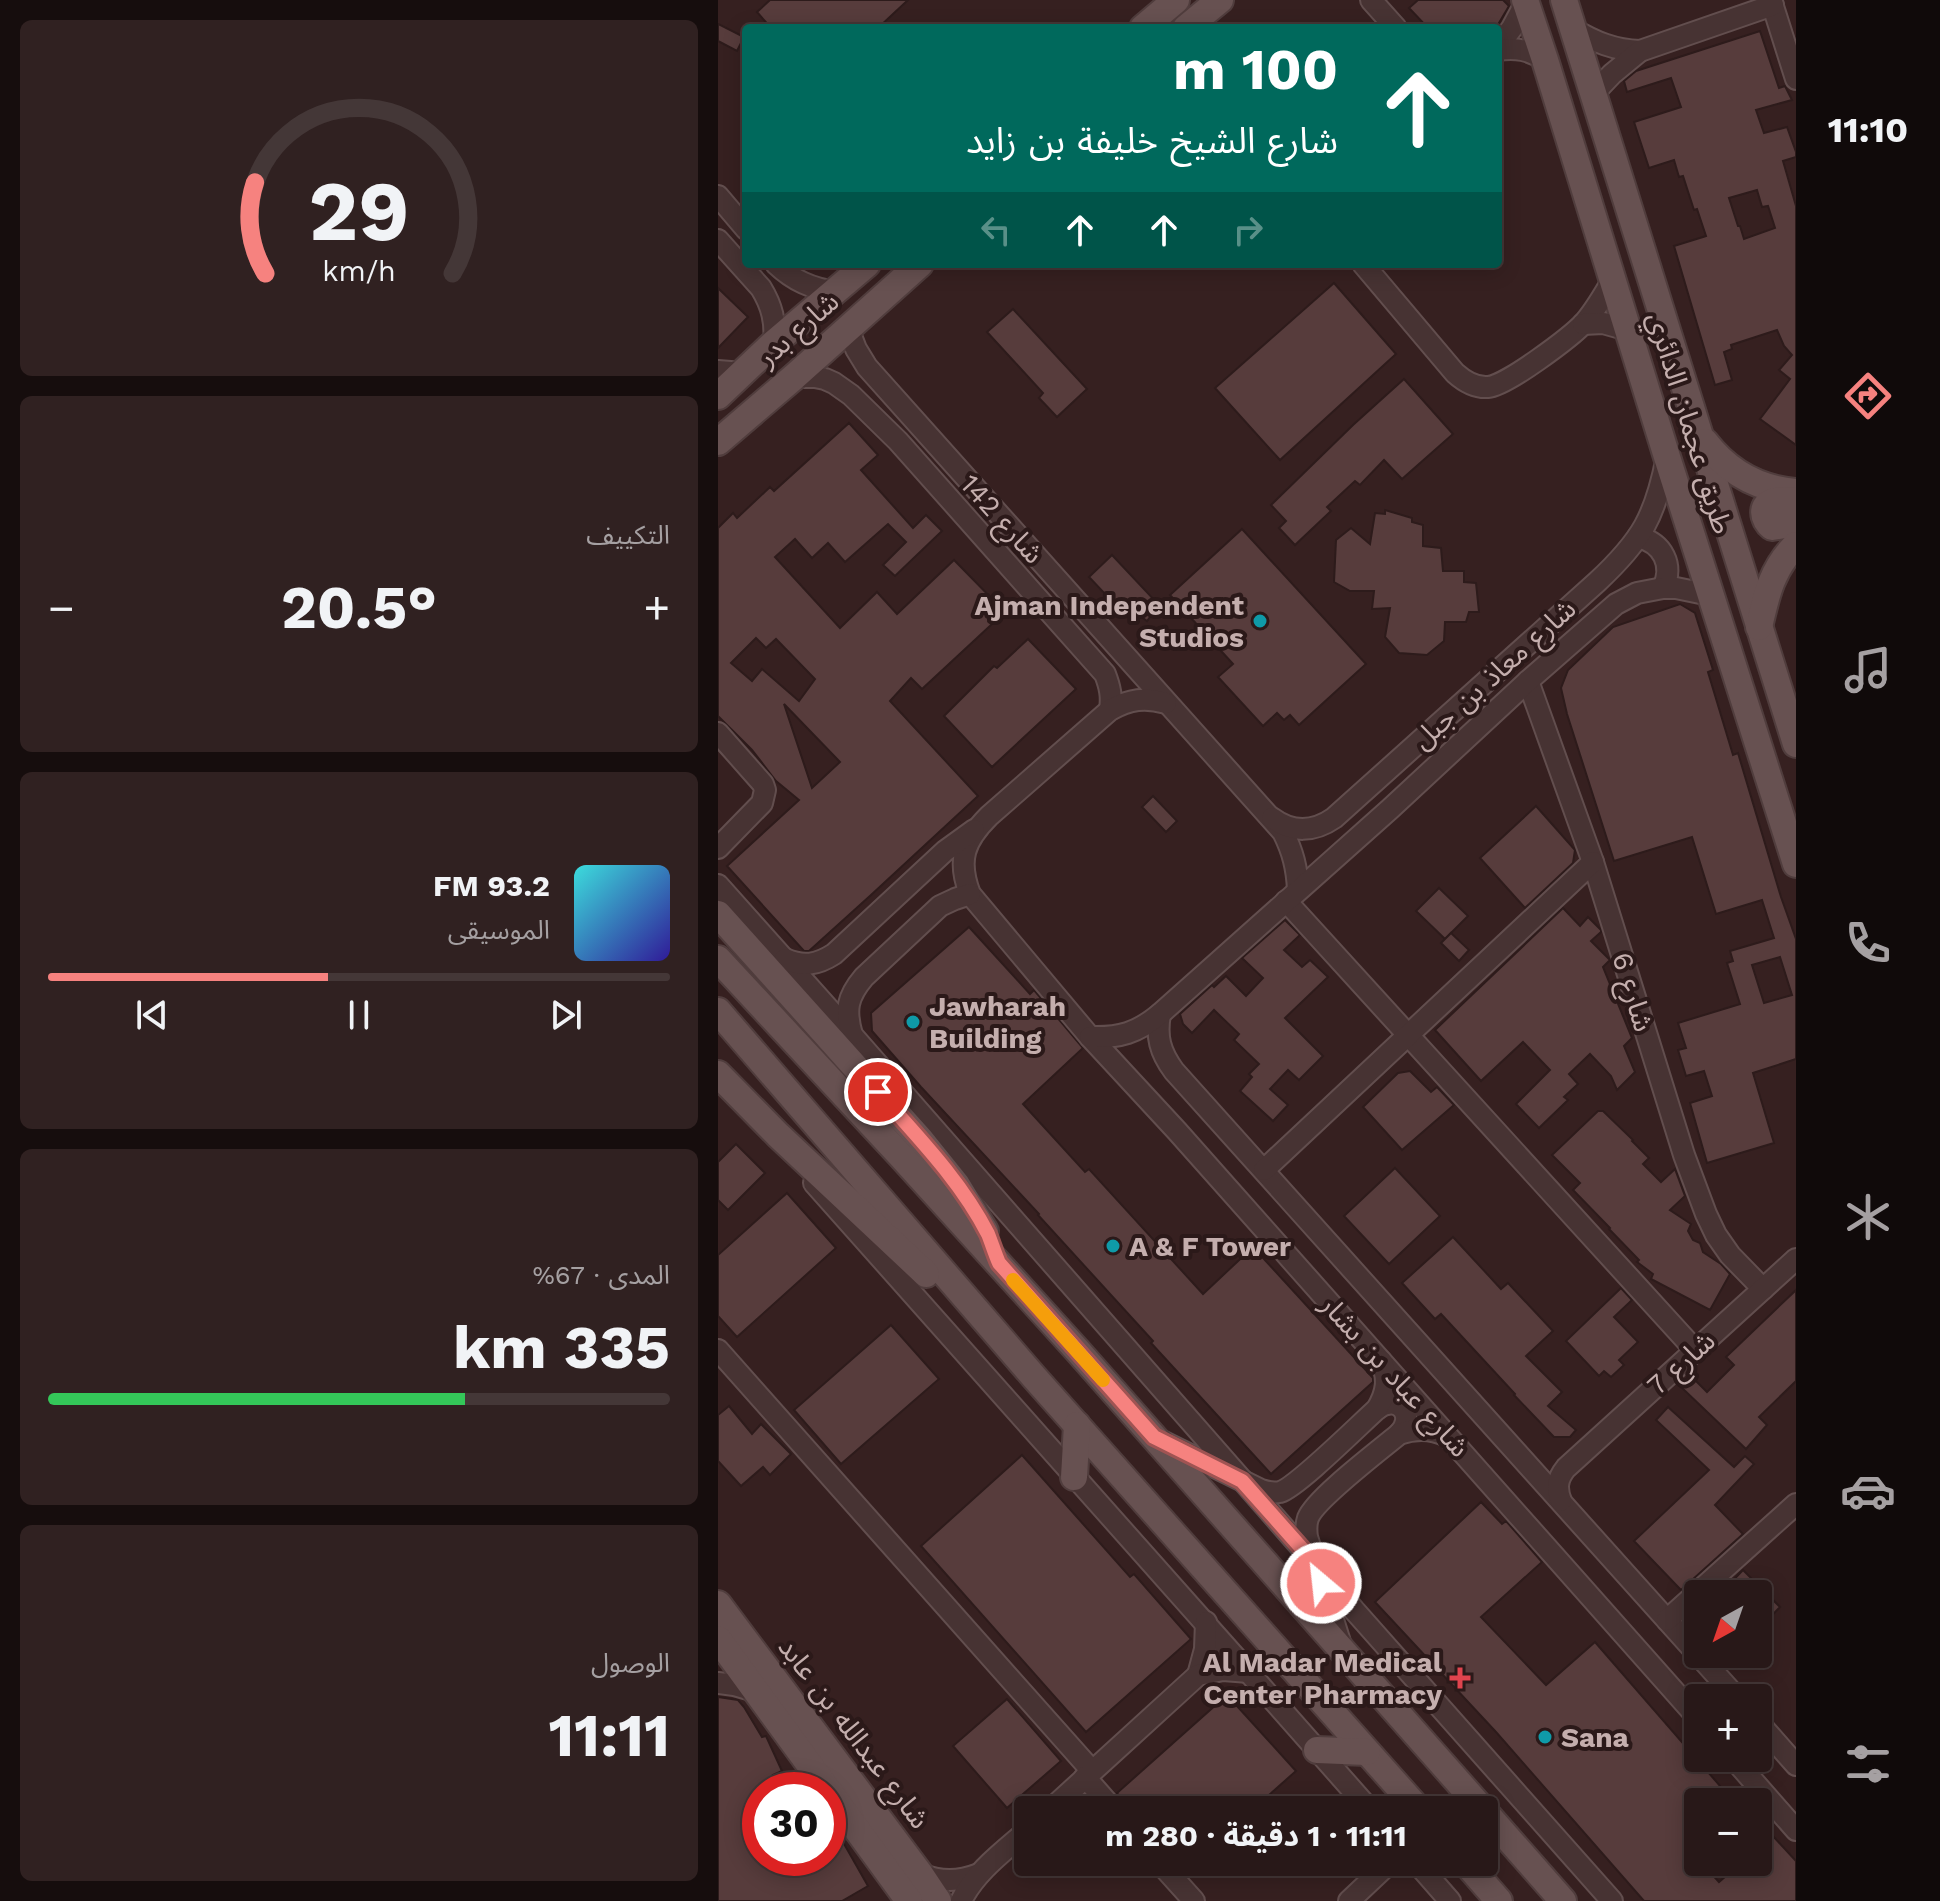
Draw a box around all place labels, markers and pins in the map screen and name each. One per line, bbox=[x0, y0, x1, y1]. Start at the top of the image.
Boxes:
place label: Ajman Independent Studios bbox=[975, 589, 1244, 654]
marker: Ajman Independent Studios bbox=[1251, 612, 1269, 630]
place label: Jawharah Building bbox=[929, 990, 1066, 1055]
marker: Jawharah Building bbox=[904, 1013, 922, 1031]
pin bbox=[844, 1058, 912, 1126]
place label: A & F Tower bbox=[1129, 1230, 1291, 1263]
marker: A & F Tower bbox=[1104, 1237, 1122, 1255]
place label: Al Madar Medical Center Pharmacy bbox=[1203, 1646, 1443, 1711]
marker: Al Madar Medical Center Pharmacy bbox=[1449, 1667, 1471, 1689]
place label: Sana bbox=[1561, 1721, 1630, 1754]
marker: Sana bbox=[1536, 1728, 1554, 1746]

